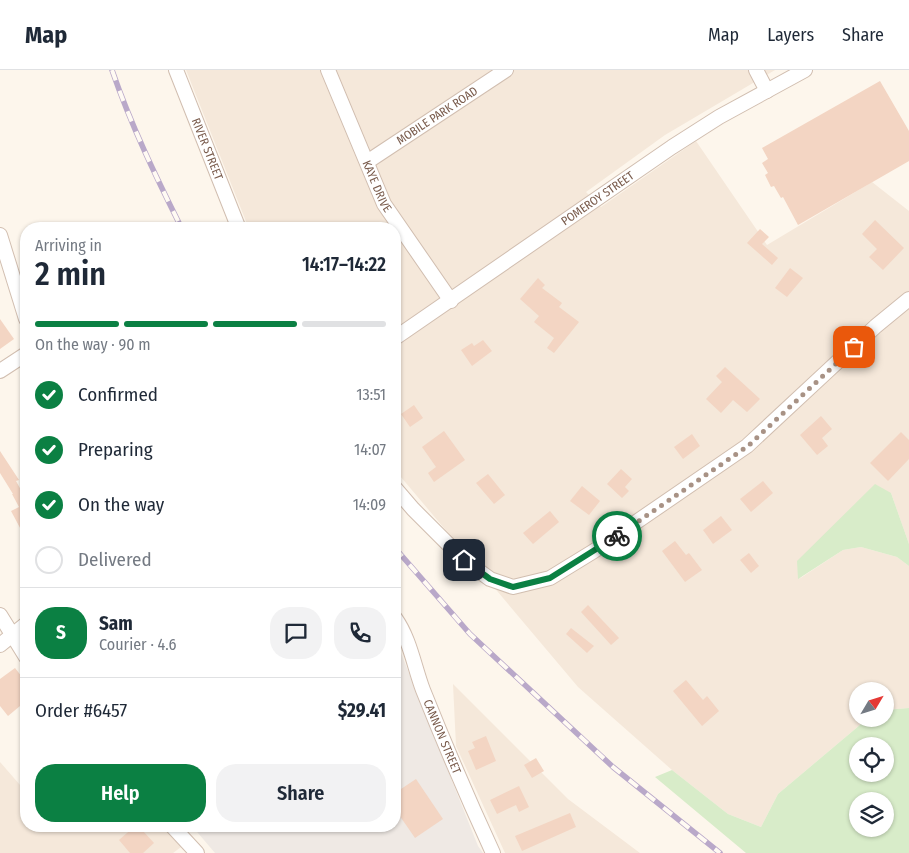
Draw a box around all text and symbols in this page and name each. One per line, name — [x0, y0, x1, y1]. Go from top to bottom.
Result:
text: Map — [25, 21, 67, 49]
text: Map — [708, 24, 739, 46]
text: Layers — [767, 24, 814, 46]
text: Share — [842, 24, 884, 46]
street label: MOBILE PARK ROAD — [394, 84, 480, 147]
street label: RIVER STREET — [189, 116, 226, 182]
street label: KAYE DRIVE — [360, 158, 395, 215]
street label: POMEROY STREET — [559, 168, 637, 228]
text: Arriving in — [35, 236, 102, 255]
text: 14:17–14:22 — [302, 253, 386, 276]
text: 2 min — [35, 255, 106, 293]
pin — [833, 326, 875, 368]
icon: bag — [840, 333, 868, 361]
text: On the way · 90 m — [35, 335, 151, 354]
icon: check — [35, 381, 63, 409]
text: Confirmed — [78, 383, 158, 406]
text: 13:51 — [356, 385, 386, 404]
icon: check — [35, 436, 63, 464]
text: Preparing — [78, 438, 153, 461]
text: 14:07 — [354, 440, 386, 459]
icon: check — [35, 491, 63, 519]
text: On the way — [78, 493, 164, 516]
text: 14:09 — [353, 495, 386, 514]
courier — [592, 511, 642, 561]
icon: bike — [603, 522, 631, 550]
pin — [443, 539, 485, 581]
icon: home — [450, 546, 478, 574]
text: Delivered — [78, 548, 152, 571]
button: chat — [270, 607, 322, 659]
button: phone — [334, 607, 386, 659]
text: Sam — [99, 612, 133, 635]
text: S — [56, 621, 66, 644]
text: Courier · 4.6 — [99, 635, 177, 654]
north arrow — [849, 682, 894, 728]
map controls — [849, 682, 894, 837]
street label: CANNON STREET — [421, 697, 464, 776]
text: Order #6457 — [35, 699, 127, 722]
text: $29.41 — [338, 699, 386, 722]
button: locate — [849, 737, 894, 782]
button: Help — [35, 764, 206, 822]
button: Share — [216, 764, 386, 822]
button: layers — [849, 792, 894, 837]

